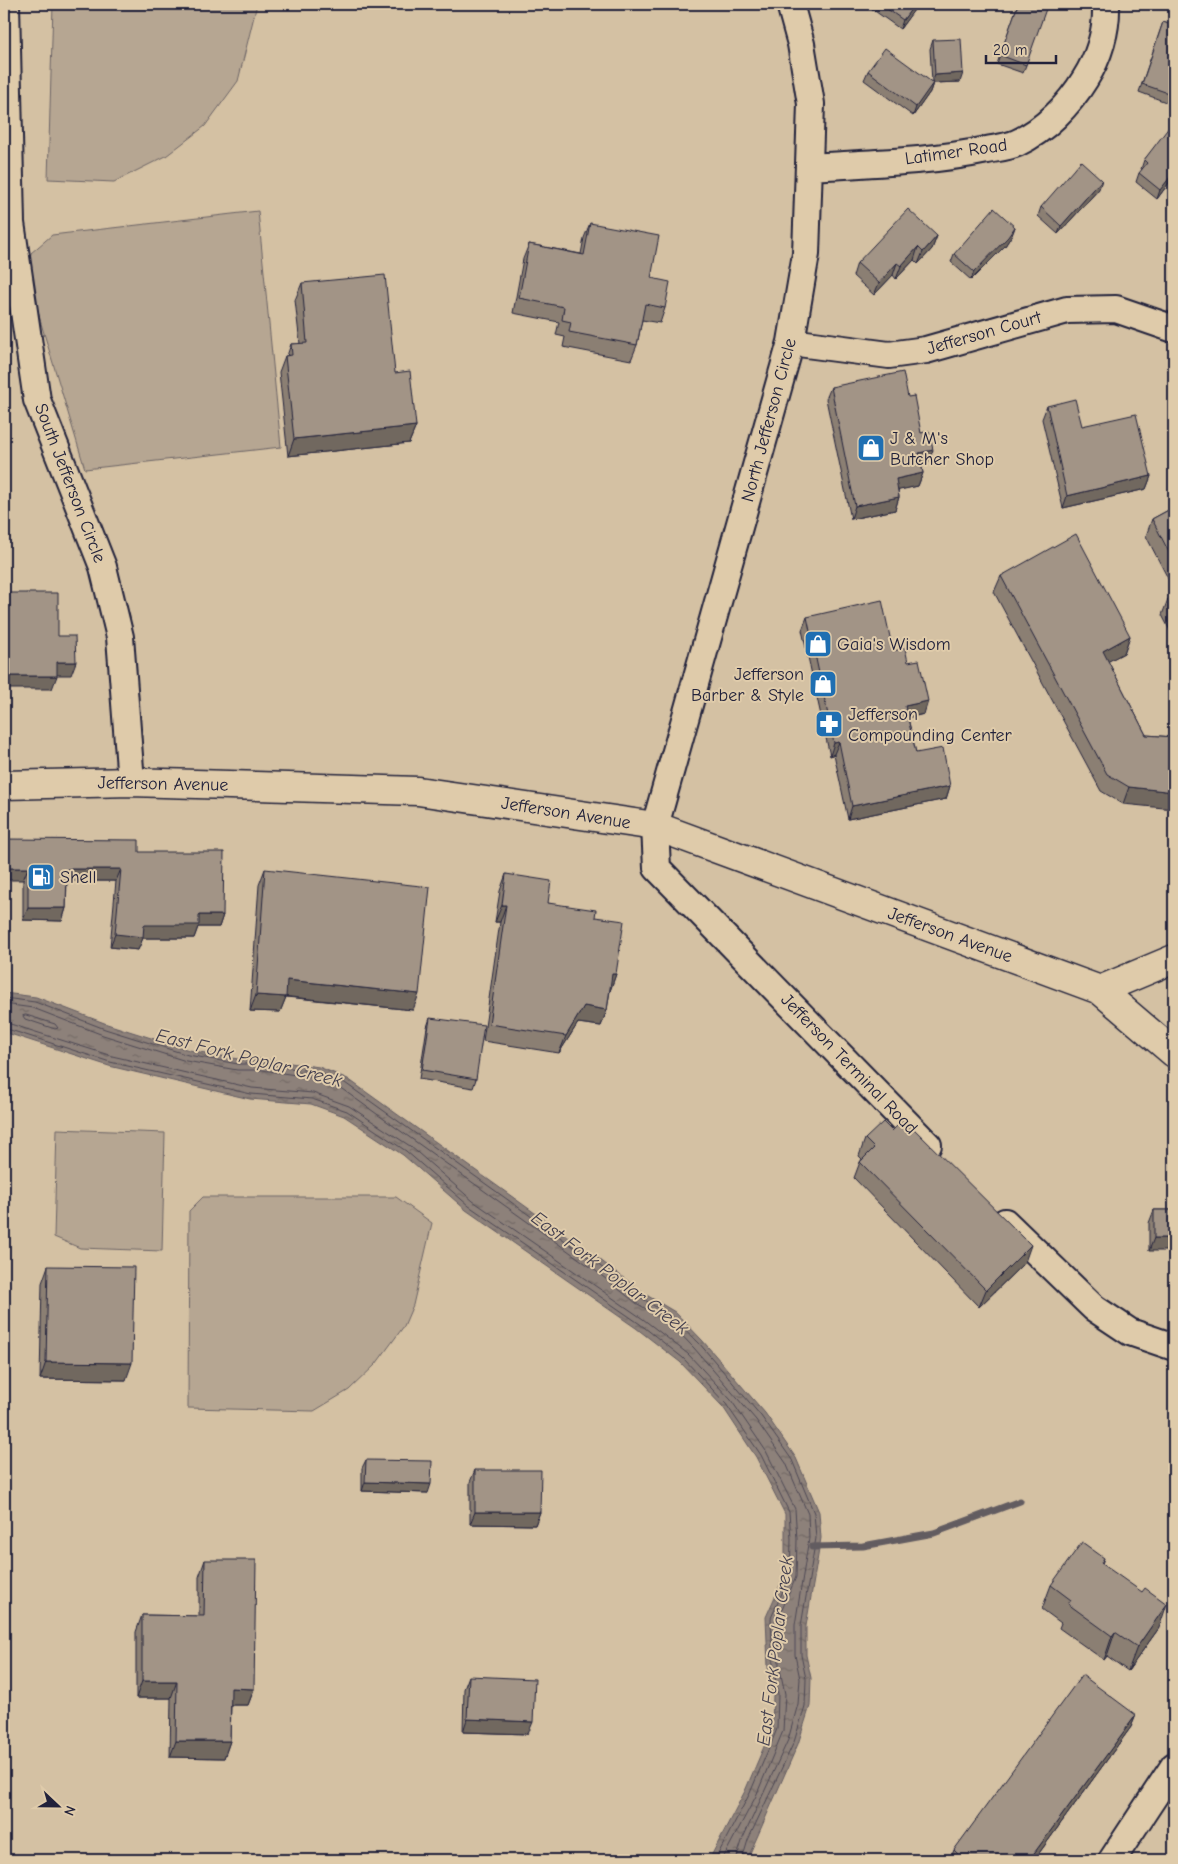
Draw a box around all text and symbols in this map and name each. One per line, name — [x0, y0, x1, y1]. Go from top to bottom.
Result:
scale bar — [986, 32, 1056, 64]
text: 20 m — [993, 41, 1027, 59]
street label: Latimer Road — [903, 134, 1009, 170]
street label: Jefferson Court — [924, 306, 1044, 359]
street label: North Jefferson Circle — [737, 336, 801, 504]
street label: South Jefferson Circle — [30, 400, 110, 566]
place label: J & M's Butcher Shop — [890, 428, 994, 470]
shop icon: J & M's Butcher Shop — [856, 433, 886, 463]
shop icon: Gaia's Wisdom — [803, 629, 833, 659]
place label: Gaia's Wisdom — [837, 634, 951, 655]
place label: Jefferson Barber & Style — [691, 664, 804, 706]
shop icon: Jefferson Barber & Style — [808, 669, 838, 699]
place label: Jefferson Compounding Center — [848, 704, 1012, 746]
pharmacy icon: Jefferson Compounding Center — [814, 709, 844, 739]
street label: Jefferson Avenue — [97, 772, 229, 796]
street label: Jefferson Avenue — [500, 792, 632, 834]
fuel station icon: Shell — [26, 862, 56, 892]
place label: Shell — [60, 867, 97, 888]
street label: Jefferson Avenue — [885, 903, 1015, 967]
street label: Jefferson Terminal Road — [776, 989, 922, 1139]
water label: East Fork Poplar Creek — [154, 1024, 345, 1092]
water label: East Fork Poplar Creek — [527, 1207, 694, 1340]
water label: East Fork Poplar Creek — [752, 1554, 798, 1747]
north arrow — [32, 1782, 82, 1832]
text: N — [60, 1803, 79, 1818]

